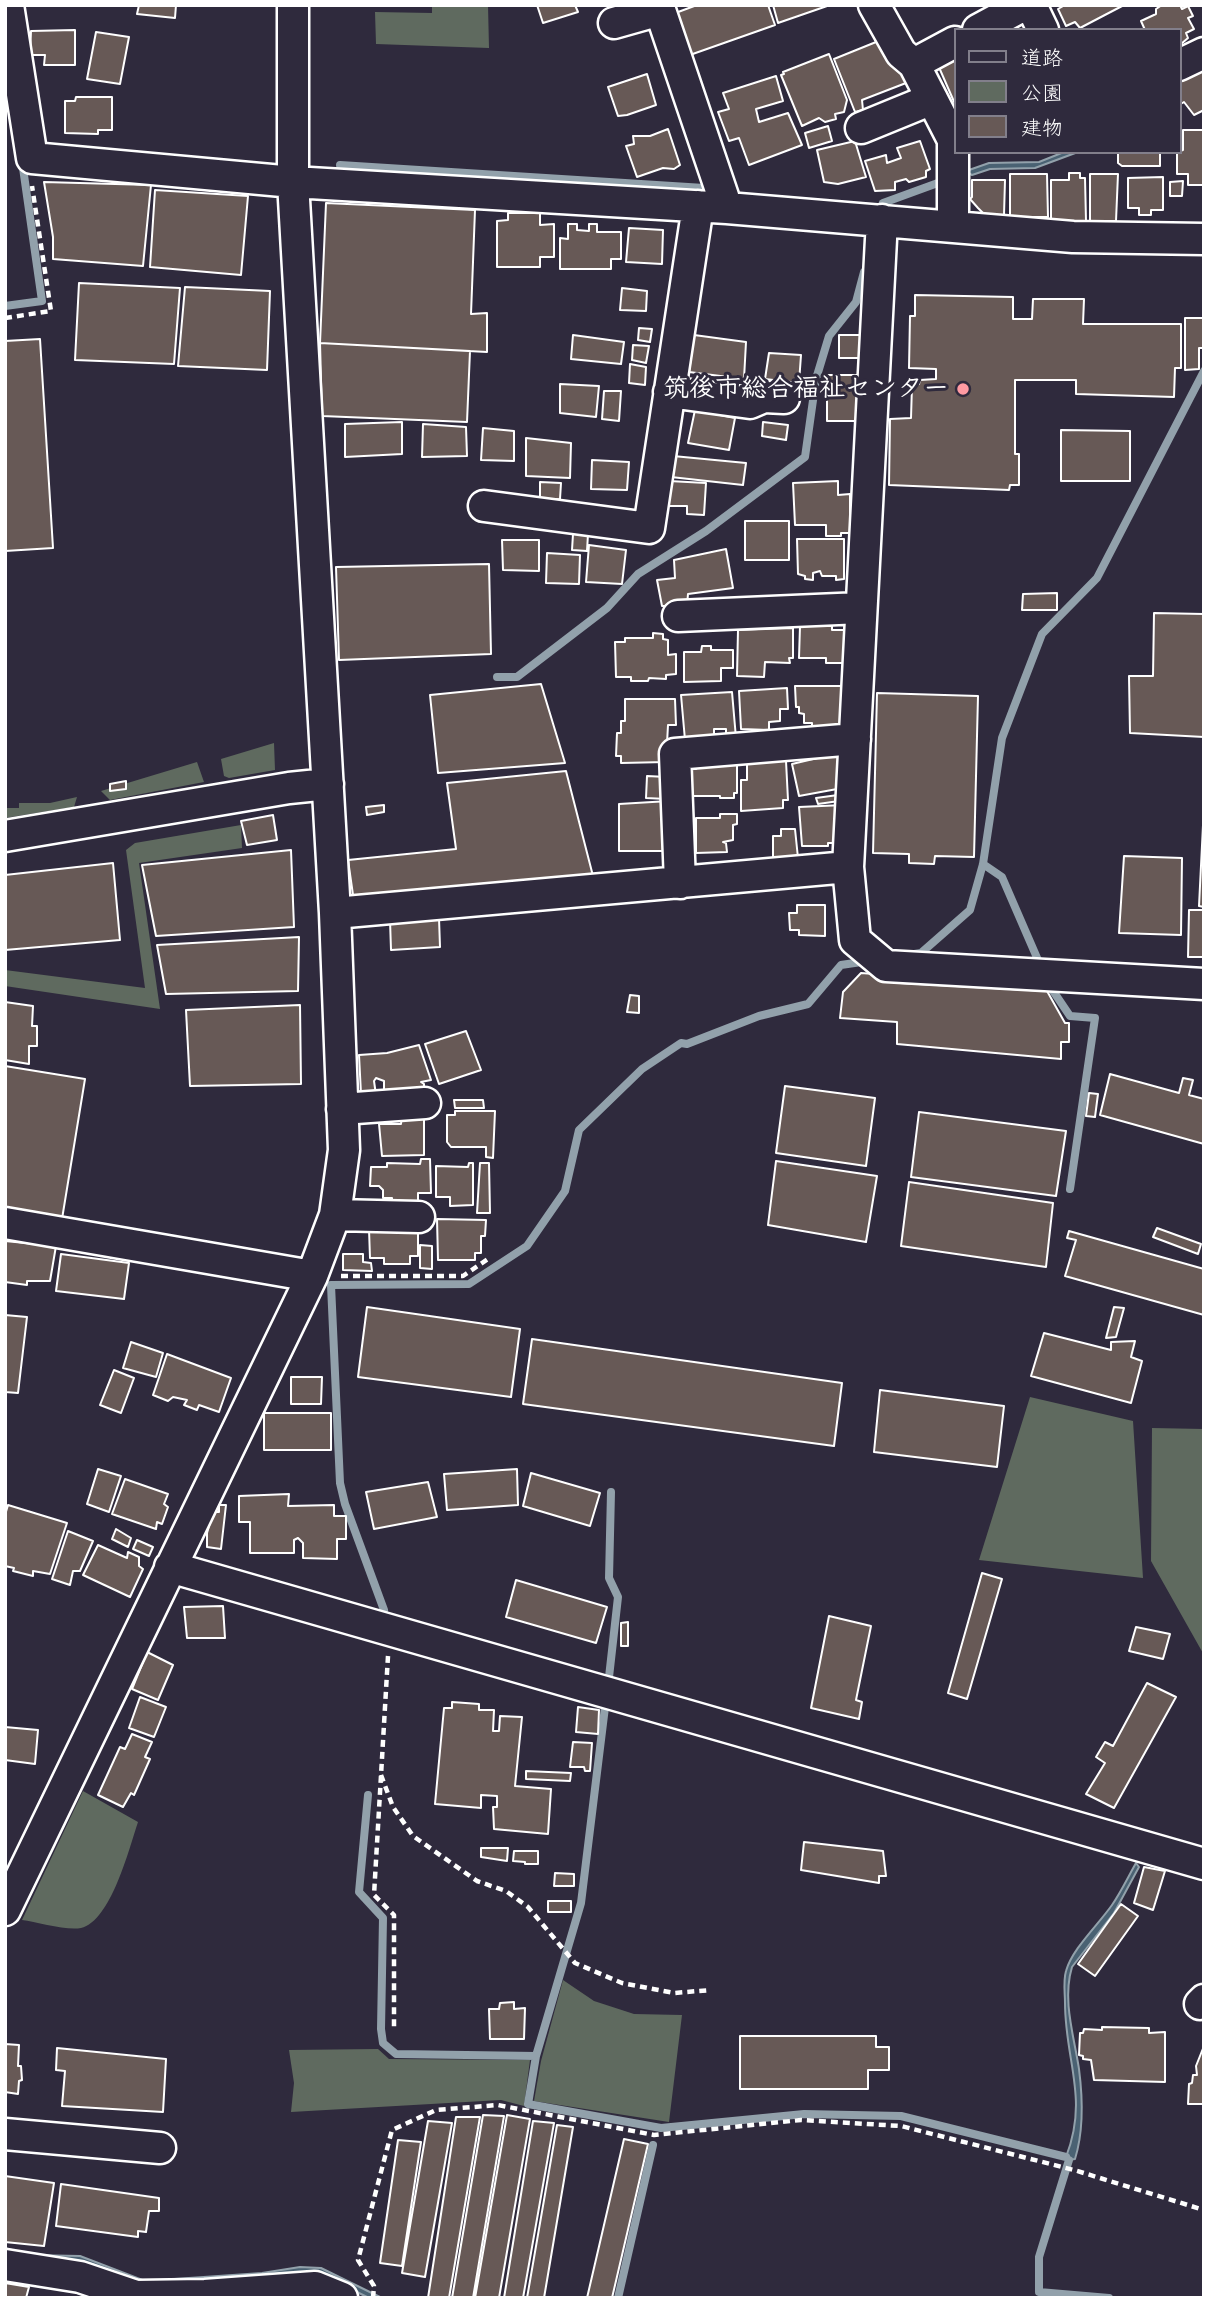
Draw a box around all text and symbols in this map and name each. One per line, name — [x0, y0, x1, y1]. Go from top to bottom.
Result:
legend — [954, 28, 1181, 154]
text: 道路 — [1021, 44, 1063, 72]
text: 公園 — [1021, 79, 1063, 107]
text: 建物 — [1021, 114, 1063, 142]
place label: 筑後市総合福祉センター — [663, 373, 949, 405]
marker: 筑後市総合福祉センター — [955, 381, 971, 397]

